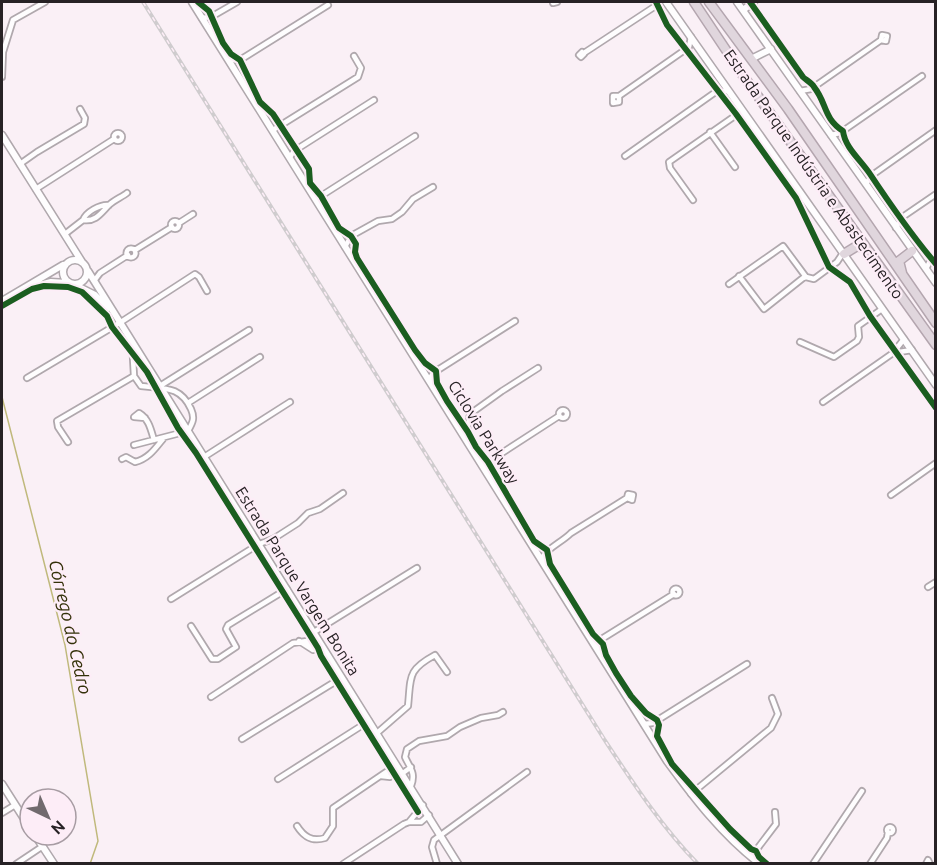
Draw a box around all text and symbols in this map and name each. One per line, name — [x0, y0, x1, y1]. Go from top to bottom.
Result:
street label: Estrada Parque Indústria e Abastecimento — [720, 46, 908, 302]
street label: Ciclovia Parkway — [445, 377, 523, 487]
street label: Estrada Parque Vargem Bonita — [232, 483, 364, 679]
water label: Córrego do Cedro — [46, 558, 96, 696]
north arrow — [18, 787, 78, 847]
text: N — [48, 817, 69, 838]

